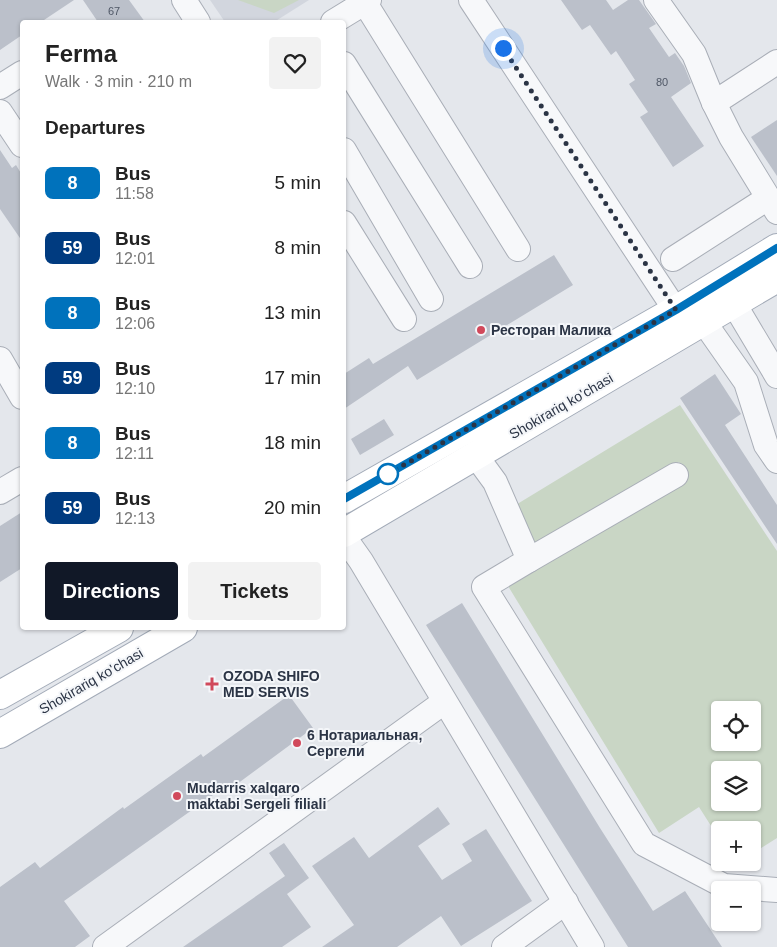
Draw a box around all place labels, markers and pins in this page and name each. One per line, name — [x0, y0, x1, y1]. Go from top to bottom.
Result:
place label: Ресторан Малика — [491, 322, 611, 338]
marker: Ресторан Малика — [475, 324, 487, 336]
unlabelled marker — [377, 463, 399, 485]
place label: OZODA SHIFO MED SERVIS — [223, 668, 320, 700]
marker: OZODA SHIFO MED SERVIS — [205, 677, 219, 691]
place label: 6 Нотариальная, Сергели — [307, 727, 422, 759]
marker: 6 Нотариальная, Сергели — [291, 737, 303, 749]
place label: Mudarris xalqaro maktabi Sergeli filiali — [187, 780, 326, 812]
marker: Mudarris xalqaro maktabi Sergeli filiali — [171, 790, 183, 802]

